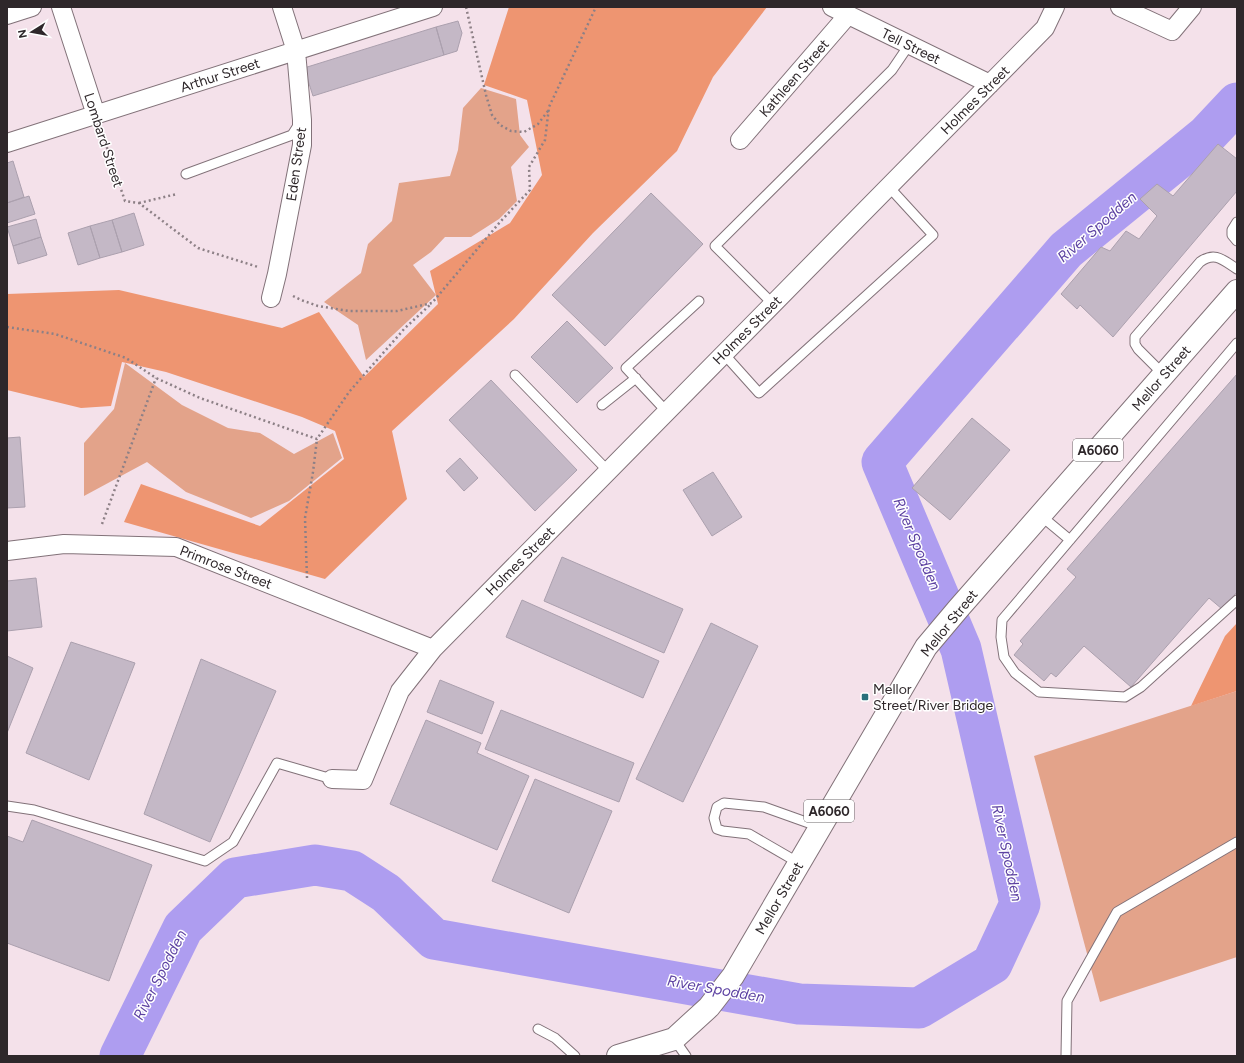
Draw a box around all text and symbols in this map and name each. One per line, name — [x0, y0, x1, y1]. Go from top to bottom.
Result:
north arrow — [12, 12, 52, 52]
street label: Tell Street — [879, 25, 943, 68]
text: N — [15, 28, 30, 39]
street label: Kathleen Street — [756, 36, 833, 121]
street label: Arthur Street — [178, 55, 262, 96]
street label: Holmes Street — [937, 62, 1013, 138]
street label: Lombard Street — [80, 91, 127, 190]
street label: Eden Street — [283, 126, 310, 202]
water label: River Spodden — [1054, 188, 1140, 266]
street label: Holmes Street — [709, 292, 785, 368]
street label: Mellor Street — [1128, 342, 1194, 415]
road number: A6060 — [1073, 439, 1123, 461]
water label: River Spodden — [889, 495, 945, 593]
street label: Holmes Street — [482, 523, 558, 599]
street label: Primrose Street — [177, 542, 274, 593]
street label: Mellor Street — [917, 586, 982, 660]
place label: Mellor Street/River Bridge — [873, 681, 994, 714]
marker: Mellor Street/River Bridge — [860, 692, 870, 702]
road number: A6060 — [804, 800, 854, 822]
water label: River Spodden — [988, 803, 1026, 903]
street label: Mellor Street — [752, 859, 807, 938]
water label: River Spodden — [130, 927, 190, 1023]
water label: River Spodden — [666, 972, 766, 1006]

